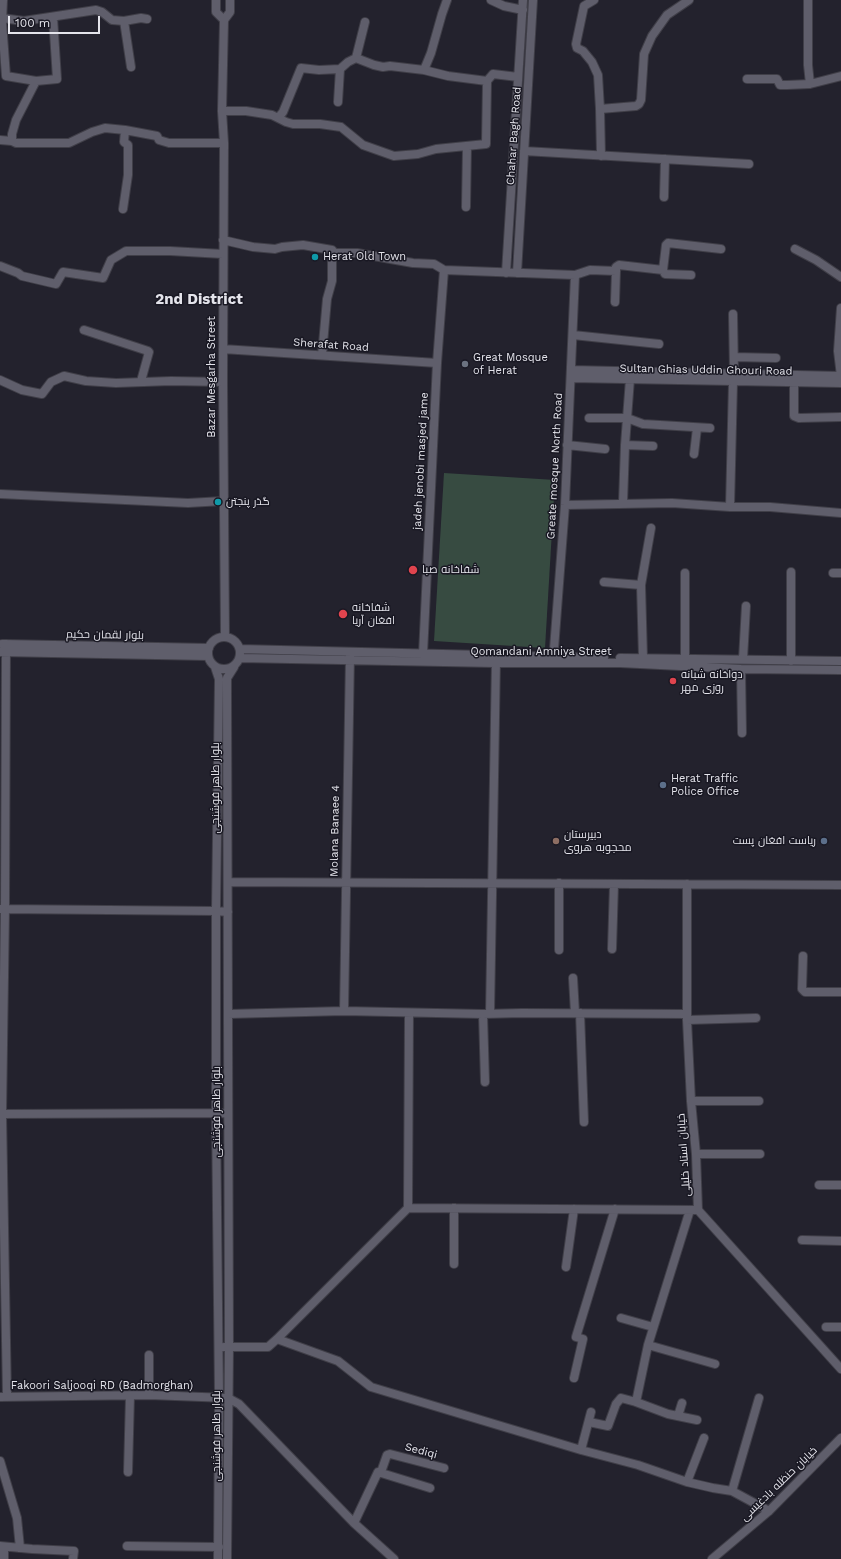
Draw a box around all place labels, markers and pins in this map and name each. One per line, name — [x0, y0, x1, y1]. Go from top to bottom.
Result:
place label: Herat Old Town — [323, 250, 406, 264]
marker: Herat Old Town — [310, 252, 320, 262]
place label: Great Mosque of Herat — [473, 351, 548, 377]
marker: Great Mosque of Herat — [460, 359, 470, 369]
place label: گذر پنجتن — [226, 495, 270, 509]
marker: گذر پنجتن — [213, 497, 223, 507]
place label: شفاخانه صبا — [422, 563, 479, 577]
marker: شفاخانه صبا — [407, 564, 419, 576]
place label: شفاخانه افغان آریا — [352, 601, 395, 627]
marker: شفاخانه افغان آریا — [337, 608, 349, 620]
place label: دواخانه شبانه روزی مهر — [681, 668, 743, 694]
marker: دواخانه شبانه روزی مهر — [668, 676, 678, 686]
place label: Herat Traffic Police Office — [671, 772, 739, 798]
marker: Herat Traffic Police Office — [658, 780, 668, 790]
place label: دبیرستان محجوبه هروی — [564, 828, 632, 854]
place label: ریاست افغان پست — [733, 834, 816, 848]
marker: دبیرستان محجوبه هروی — [551, 836, 561, 846]
marker: ریاست افغان پست — [819, 836, 829, 846]

